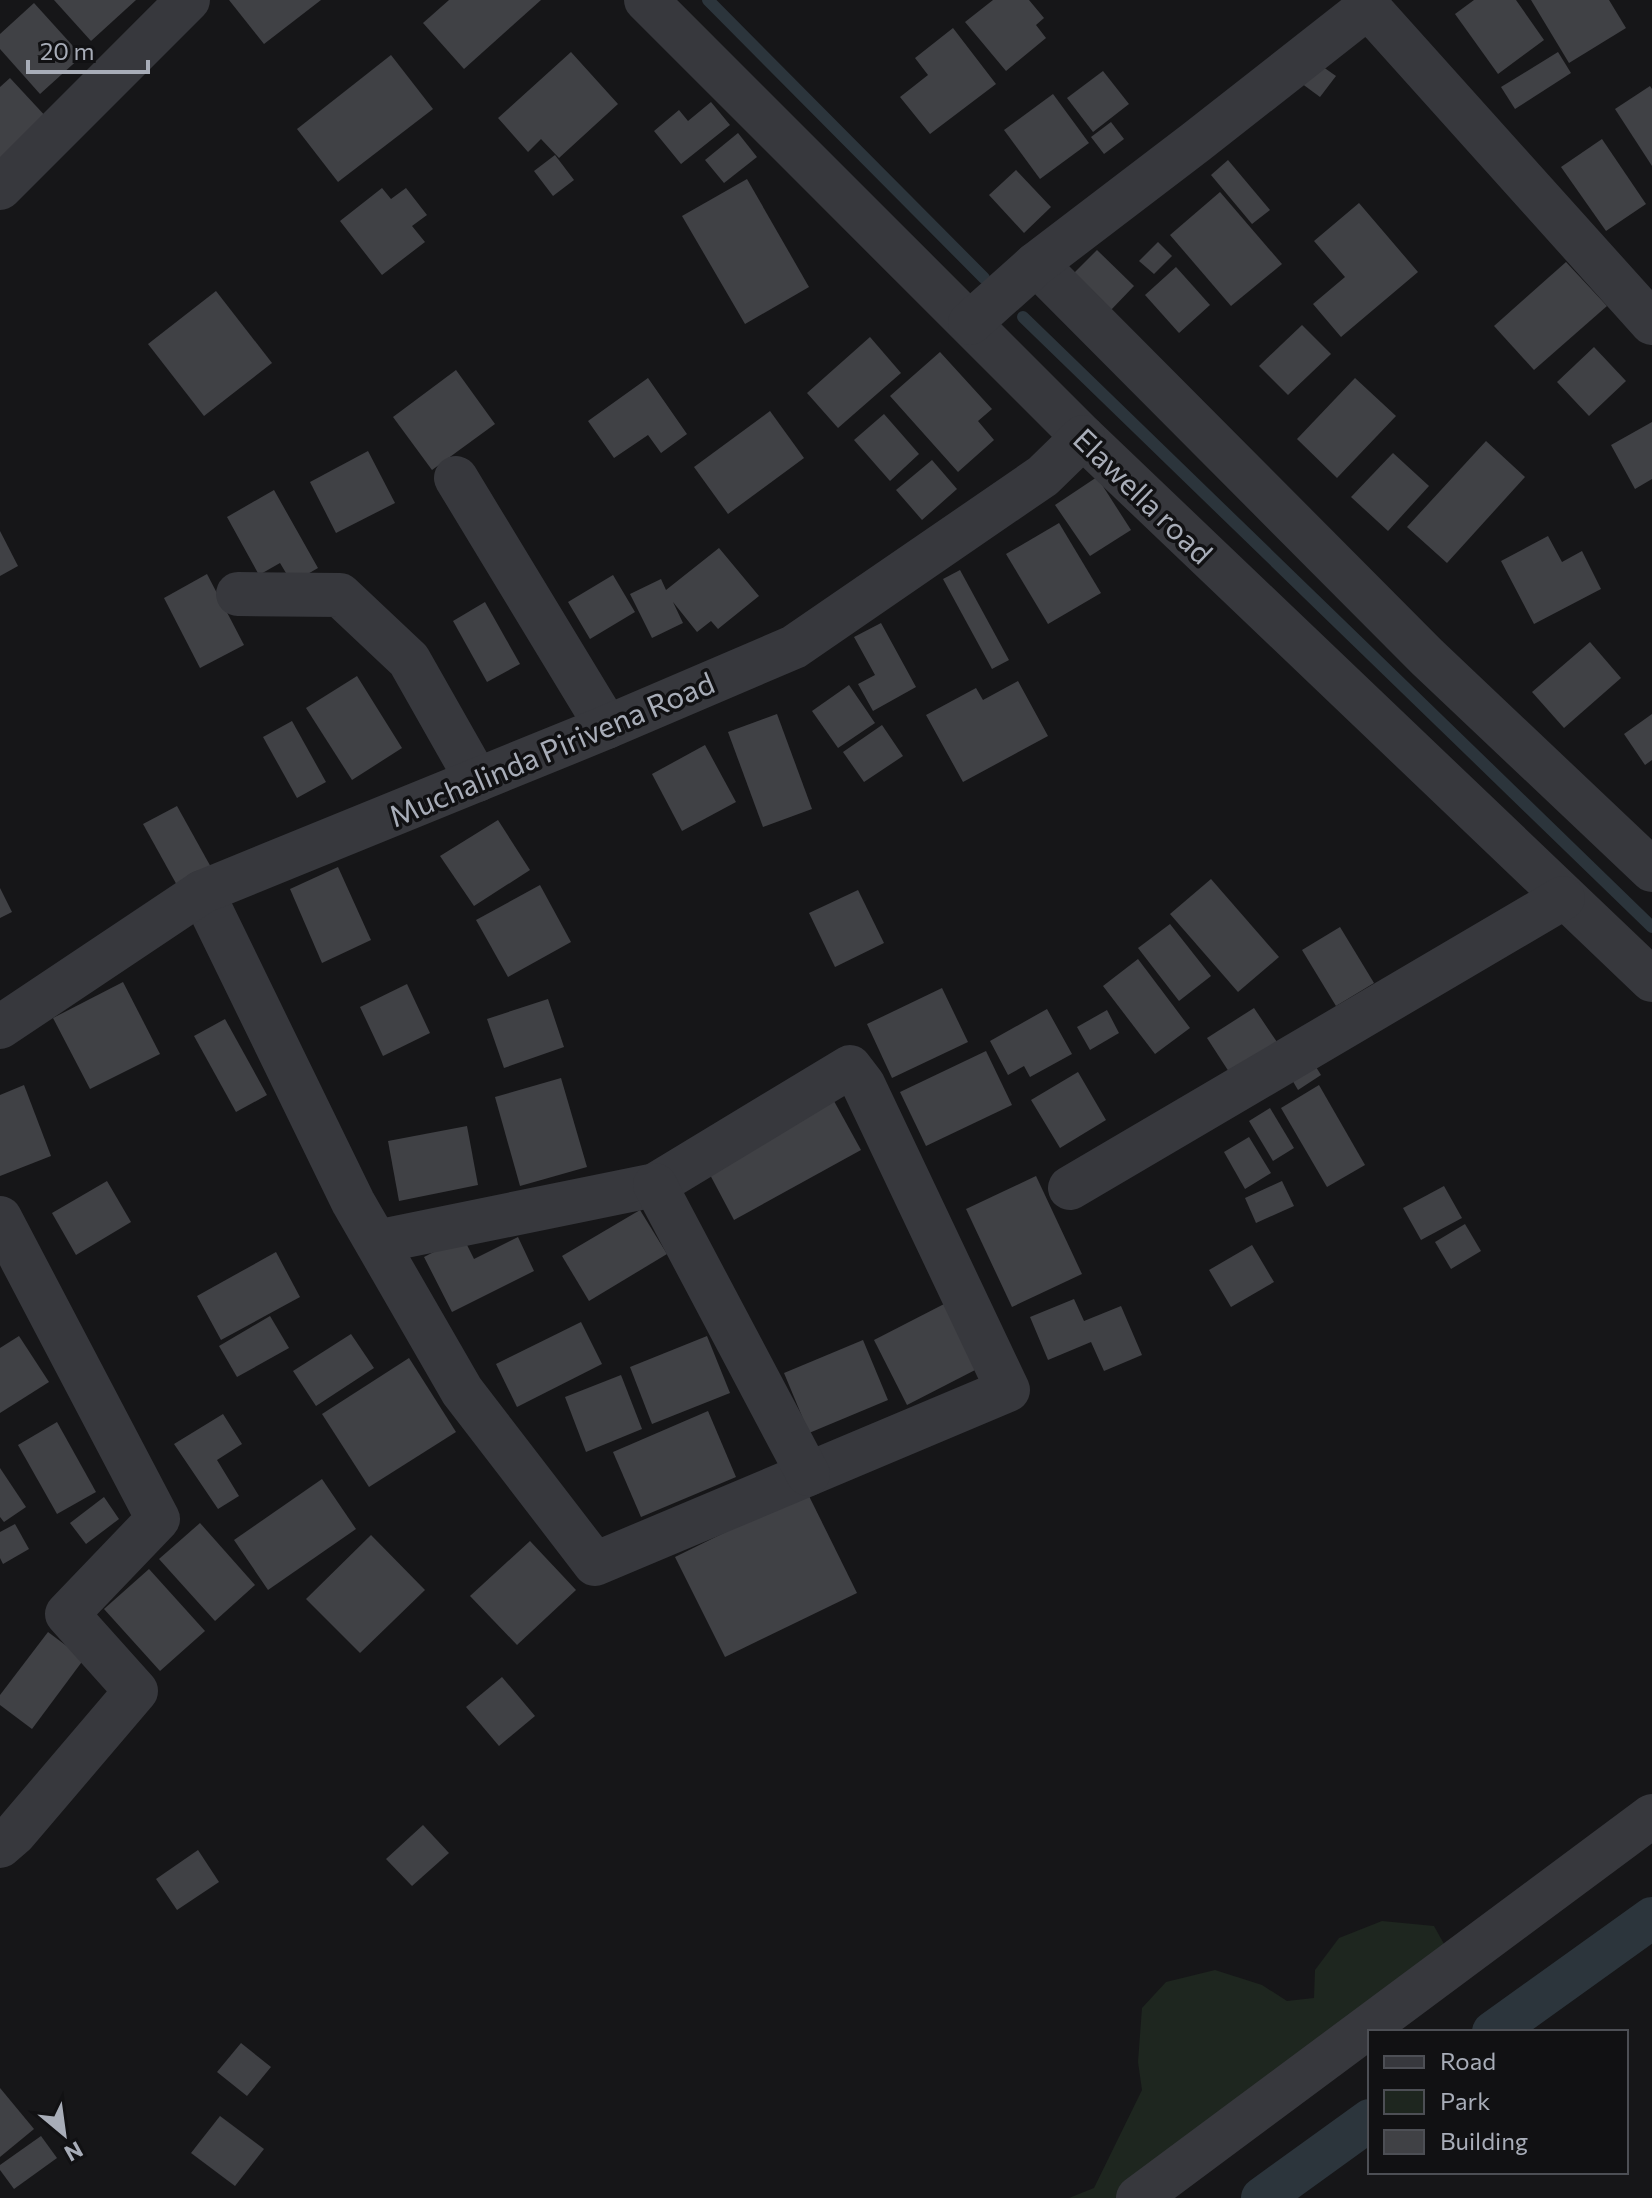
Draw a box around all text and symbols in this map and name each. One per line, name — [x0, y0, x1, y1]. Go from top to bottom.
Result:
scale bar — [28, 24, 148, 74]
text: 20 m — [40, 36, 94, 65]
street label: Elawella road — [1067, 419, 1221, 571]
street label: Muchalinda Pirivena Road — [383, 663, 719, 833]
legend — [1368, 2030, 1628, 2174]
text: Road — [1440, 2046, 1496, 2075]
text: Park — [1440, 2086, 1490, 2115]
north arrow — [24, 2094, 104, 2174]
text: Building — [1440, 2126, 1528, 2155]
text: N — [60, 2136, 88, 2168]

